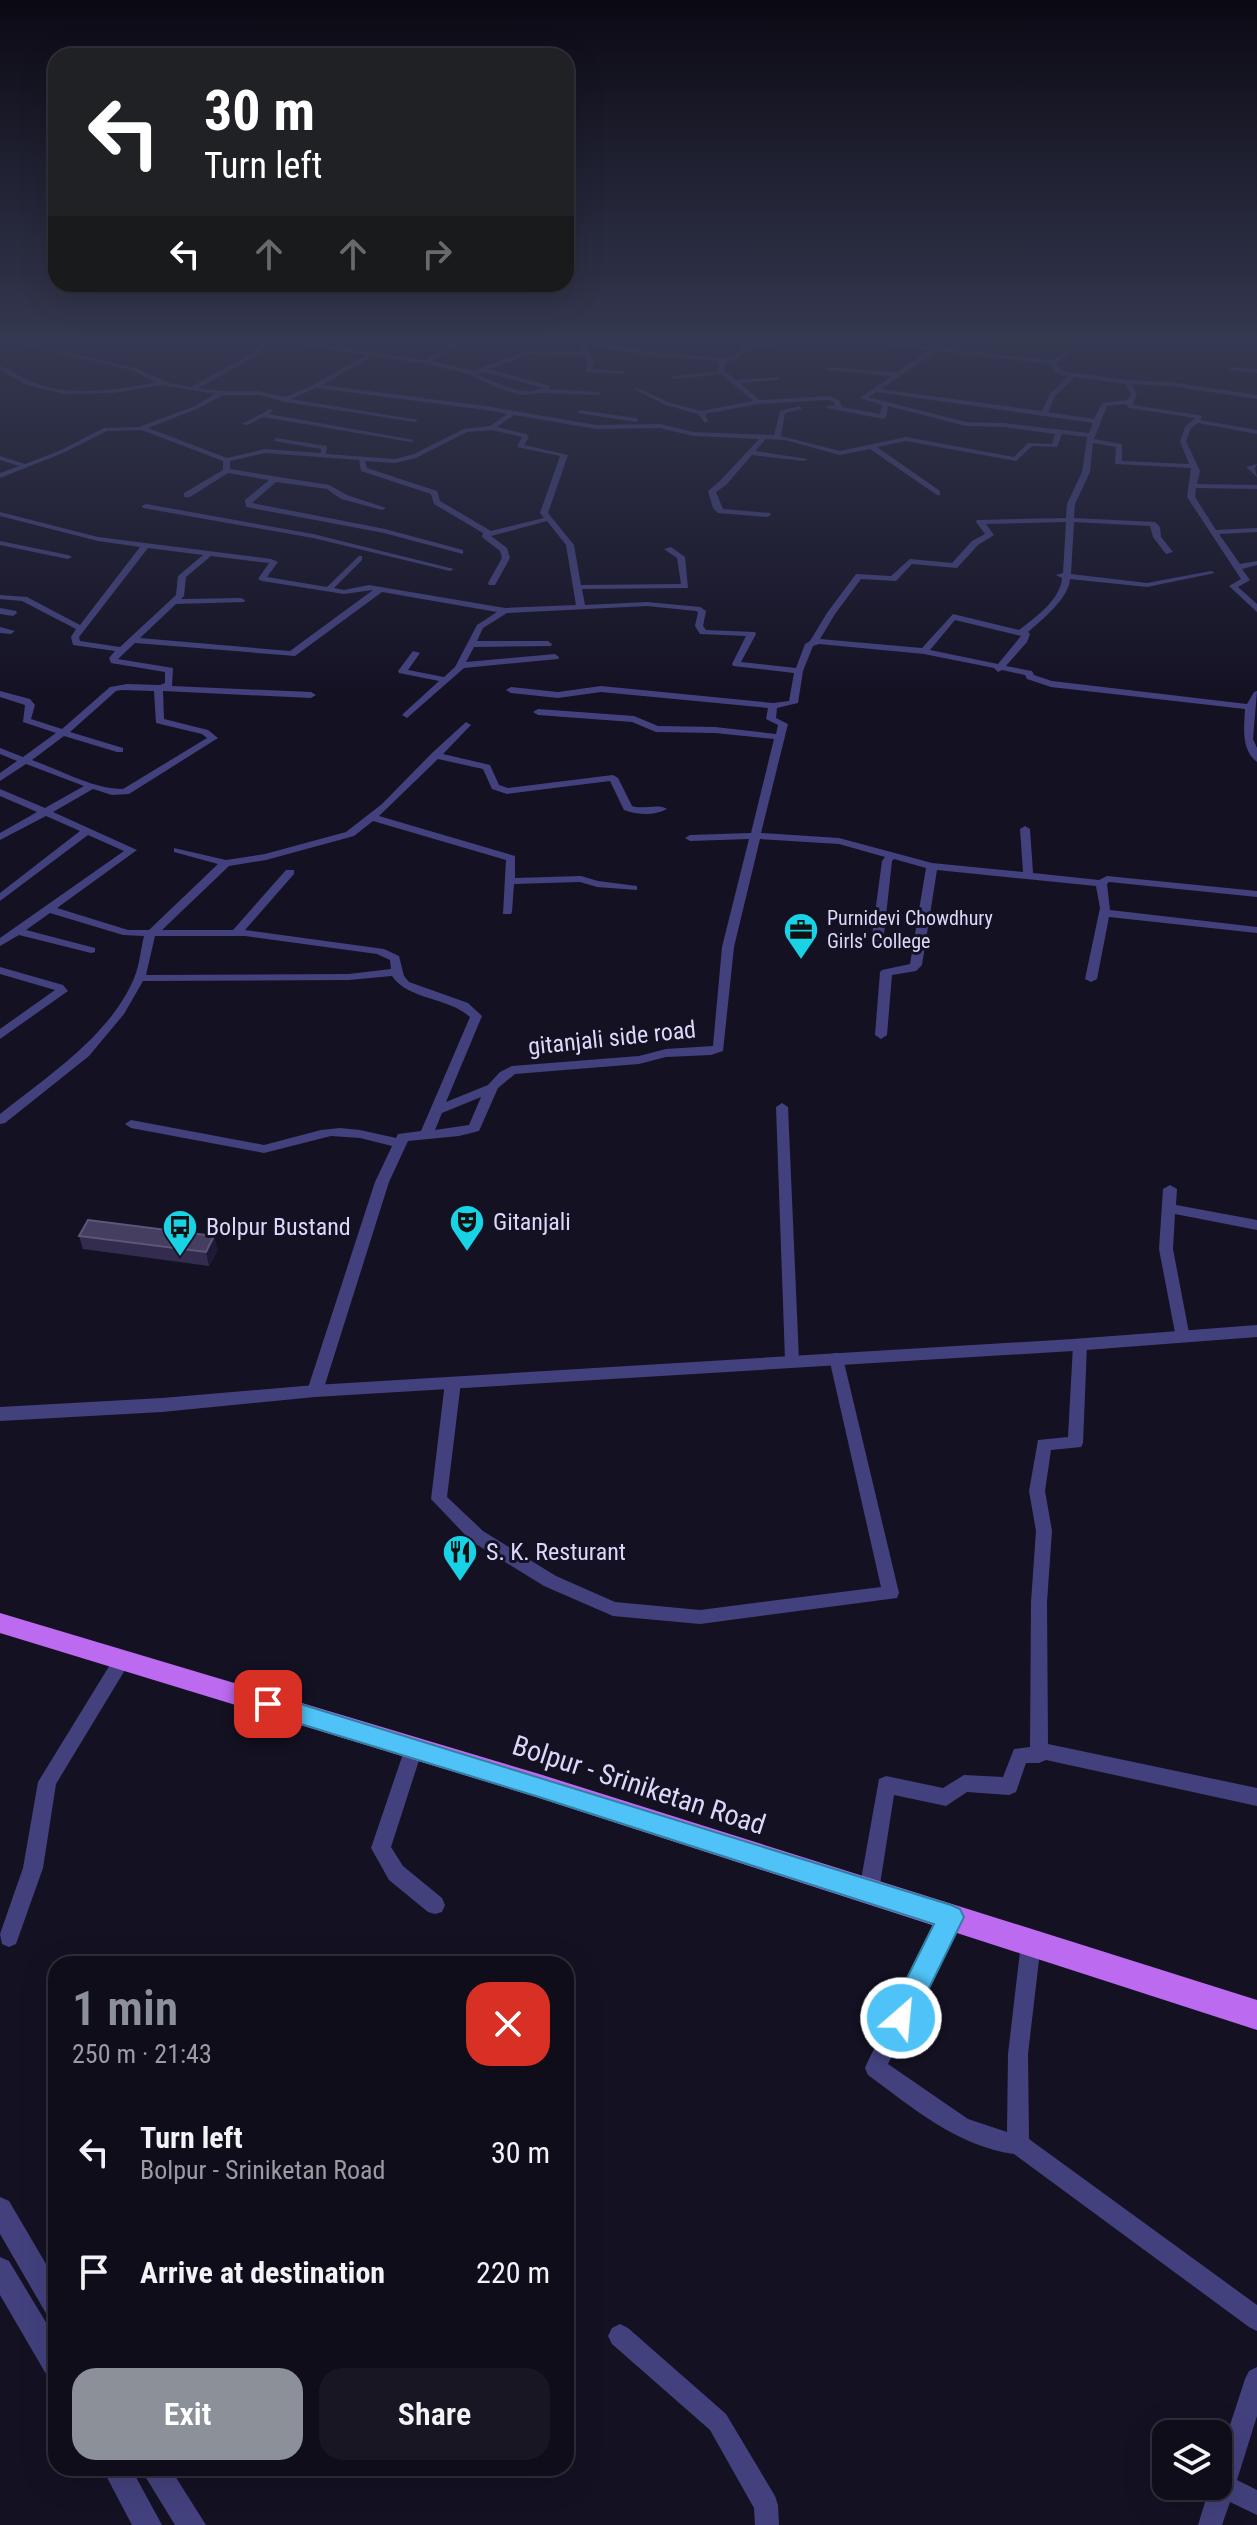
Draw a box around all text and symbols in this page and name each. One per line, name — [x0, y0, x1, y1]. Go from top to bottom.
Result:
text: 30 m — [204, 78, 315, 144]
icon: left — [72, 80, 176, 184]
text: Turn left — [204, 145, 322, 187]
icon: left — [163, 232, 207, 276]
icon: ahead — [247, 232, 291, 276]
icon: ahead — [331, 232, 375, 276]
icon: right — [415, 232, 459, 276]
place label: Purnidevi Chowdhury Girls' College — [827, 906, 993, 953]
office icon: Purnidevi Chowdhury Girls' College — [782, 911, 820, 961]
street label: gitanjali side road — [527, 1015, 697, 1061]
theatre icon: Gitanjali — [448, 1203, 486, 1253]
bus stop icon: Bolpur Bustand — [161, 1208, 199, 1258]
place label: Gitanjali — [493, 1208, 571, 1236]
place label: Bolpur Bustand — [206, 1213, 351, 1241]
restaurant icon: S. K. Resturant — [441, 1533, 479, 1583]
place label: S. K. Resturant — [486, 1538, 626, 1566]
pin — [234, 1670, 302, 1738]
icon: arrive — [246, 1682, 290, 1726]
street label: Bolpur - Sriniketan Road — [508, 1728, 770, 1842]
position arrow — [859, 1976, 943, 2060]
text: 1 min — [72, 1980, 178, 2037]
button: close — [466, 1982, 550, 2066]
text: 250 m · 21:43 — [72, 2039, 212, 2069]
text: Turn left — [140, 2120, 243, 2155]
icon: left — [72, 2130, 116, 2174]
text: 30 m — [491, 2135, 550, 2170]
text: Bolpur - Sriniketan Road — [140, 2155, 385, 2185]
icon: arrive — [72, 2250, 116, 2294]
text: Arrive at destination — [140, 2255, 385, 2290]
text: 220 m — [476, 2255, 550, 2290]
button: Exit — [72, 2368, 303, 2460]
button: Share — [319, 2368, 550, 2460]
map controls — [1152, 2420, 1232, 2500]
button: layers — [1152, 2420, 1232, 2500]

